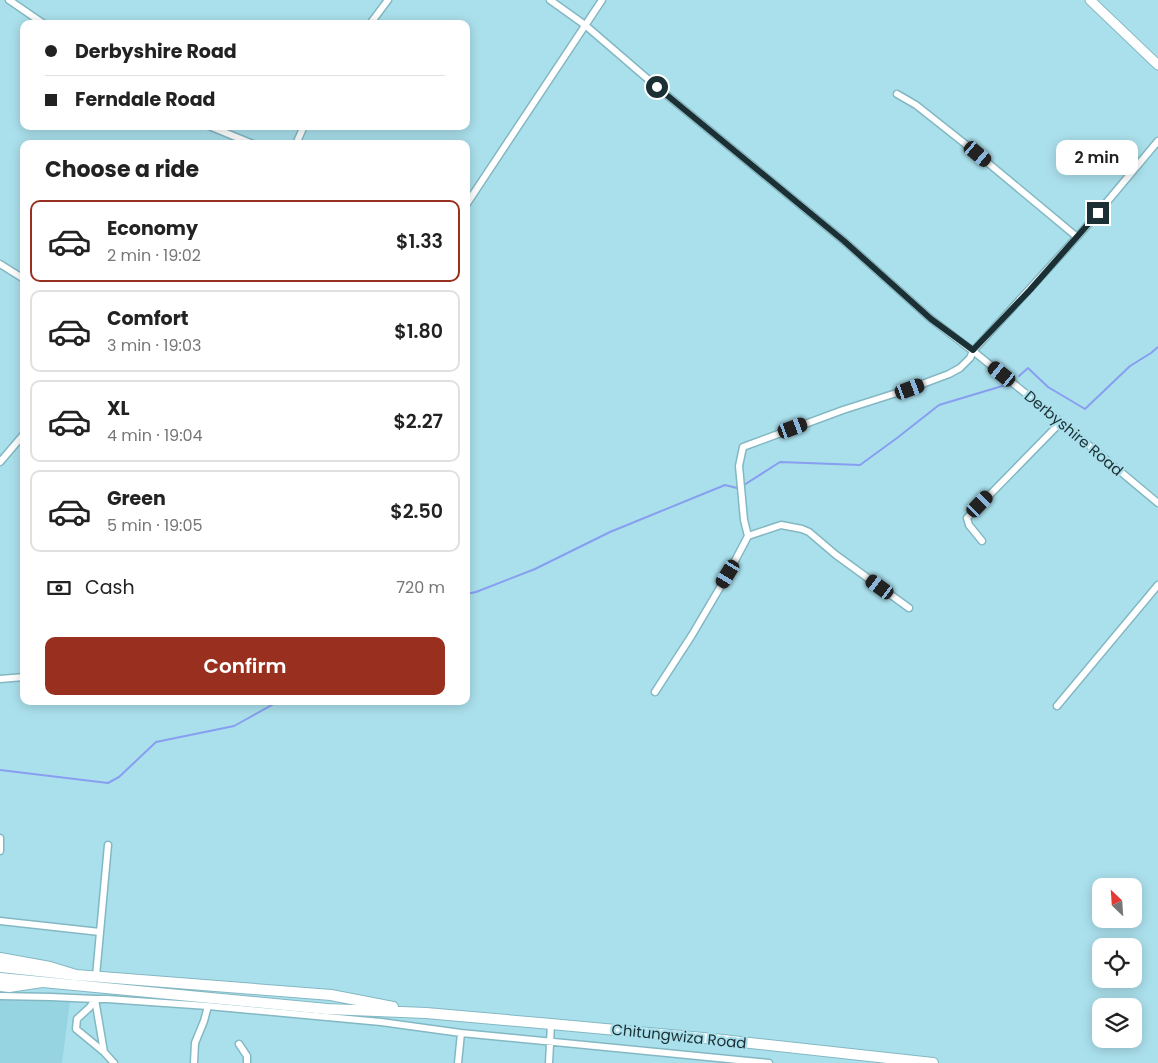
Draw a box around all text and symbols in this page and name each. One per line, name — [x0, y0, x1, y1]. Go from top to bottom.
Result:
text: Derbyshire Road — [75, 38, 237, 65]
route start — [646, 76, 668, 98]
text: Ferndale Road — [75, 86, 215, 113]
car — [961, 139, 994, 169]
callout: 2 min — [1057, 140, 1139, 176]
text: 2 min — [1075, 146, 1119, 169]
text: Choose a ride — [45, 154, 199, 185]
route end — [1087, 202, 1109, 224]
text: Economy — [107, 215, 198, 242]
icon: car — [47, 219, 92, 264]
text: $1.33 — [396, 228, 443, 255]
text: 2 min · 19:02 — [107, 244, 201, 267]
text: Comfort — [107, 305, 189, 332]
icon: car — [47, 309, 92, 354]
text: $1.80 — [394, 318, 443, 345]
text: 3 min · 19:03 — [107, 334, 201, 357]
car — [985, 359, 1018, 389]
car — [893, 377, 926, 401]
street label: Derbyshire Road — [1020, 385, 1128, 481]
text: XL — [107, 395, 130, 422]
icon: car — [47, 399, 92, 444]
text: $2.27 — [393, 408, 443, 435]
car — [776, 416, 809, 440]
text: 4 min · 19:04 — [107, 424, 203, 447]
text: Green — [107, 485, 166, 512]
car — [964, 488, 995, 520]
icon: car — [47, 489, 92, 534]
text: $2.50 — [390, 498, 443, 525]
text: 5 min · 19:05 — [107, 514, 203, 537]
car — [713, 557, 742, 591]
car — [863, 572, 896, 602]
icon: cash — [45, 574, 73, 602]
text: Cash — [85, 574, 135, 601]
text: 720 m — [396, 576, 445, 599]
button: Confirm — [45, 637, 445, 695]
north arrow — [1092, 878, 1142, 928]
map controls — [1092, 878, 1142, 1048]
button: locate — [1092, 938, 1142, 988]
button: layers — [1092, 998, 1142, 1048]
street label: Chitungwiza Road — [610, 1018, 748, 1054]

